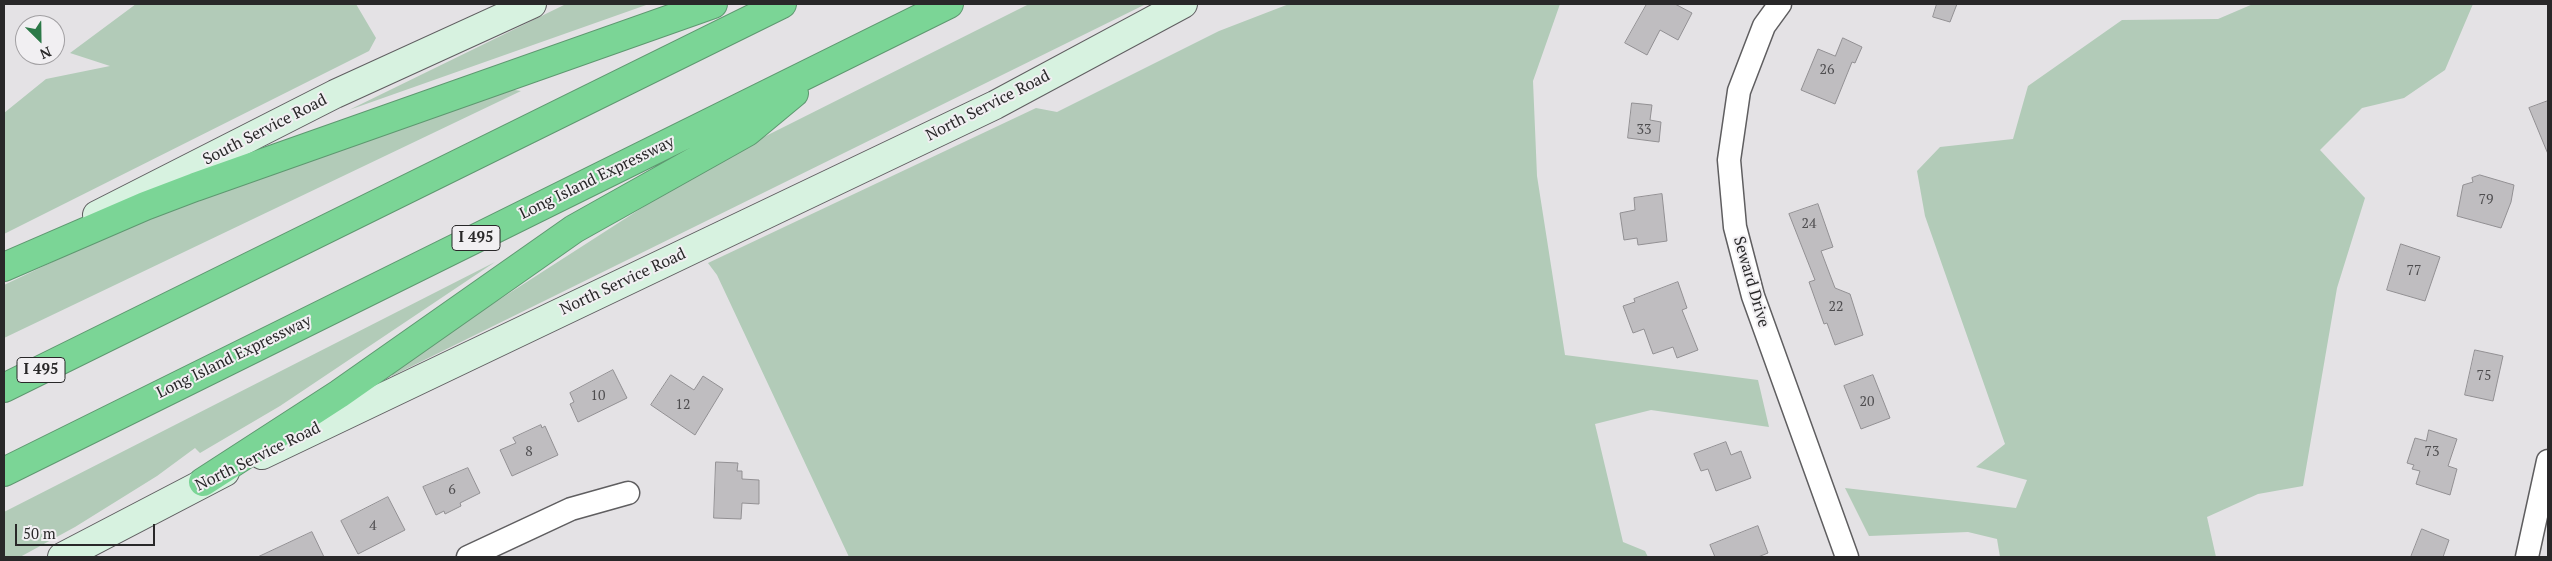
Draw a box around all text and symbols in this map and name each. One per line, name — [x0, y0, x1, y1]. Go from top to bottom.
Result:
north arrow — [15, 15, 65, 65]
text: N — [37, 43, 54, 64]
house number: 26 — [1820, 62, 1834, 78]
street label: North Service Road — [923, 66, 1053, 146]
street label: South Service Road — [200, 90, 330, 170]
house number: 33 — [1637, 122, 1651, 138]
street label: Long Island Expressway — [517, 132, 677, 224]
house number: 79 — [2479, 192, 2493, 208]
house number: 24 — [1802, 216, 1816, 232]
road number: I 495 — [452, 226, 500, 250]
street label: Seward Drive — [1729, 234, 1773, 330]
street label: North Service Road — [557, 244, 689, 320]
house number: 77 — [2407, 263, 2421, 279]
house number: 22 — [1829, 299, 1843, 315]
street label: Long Island Expressway — [154, 311, 314, 403]
road number: I 495 — [17, 358, 65, 382]
house number: 75 — [2477, 368, 2491, 384]
house number: 10 — [591, 388, 605, 404]
house number: 20 — [1860, 394, 1874, 410]
house number: 12 — [676, 397, 690, 413]
street label: North Service Road — [192, 418, 324, 496]
house number: 8 — [525, 444, 533, 460]
house number: 73 — [2425, 444, 2439, 460]
house number: 6 — [448, 482, 456, 498]
scale bar — [18, 514, 158, 546]
house number: 4 — [369, 518, 377, 534]
text: 50 m — [23, 523, 56, 543]

